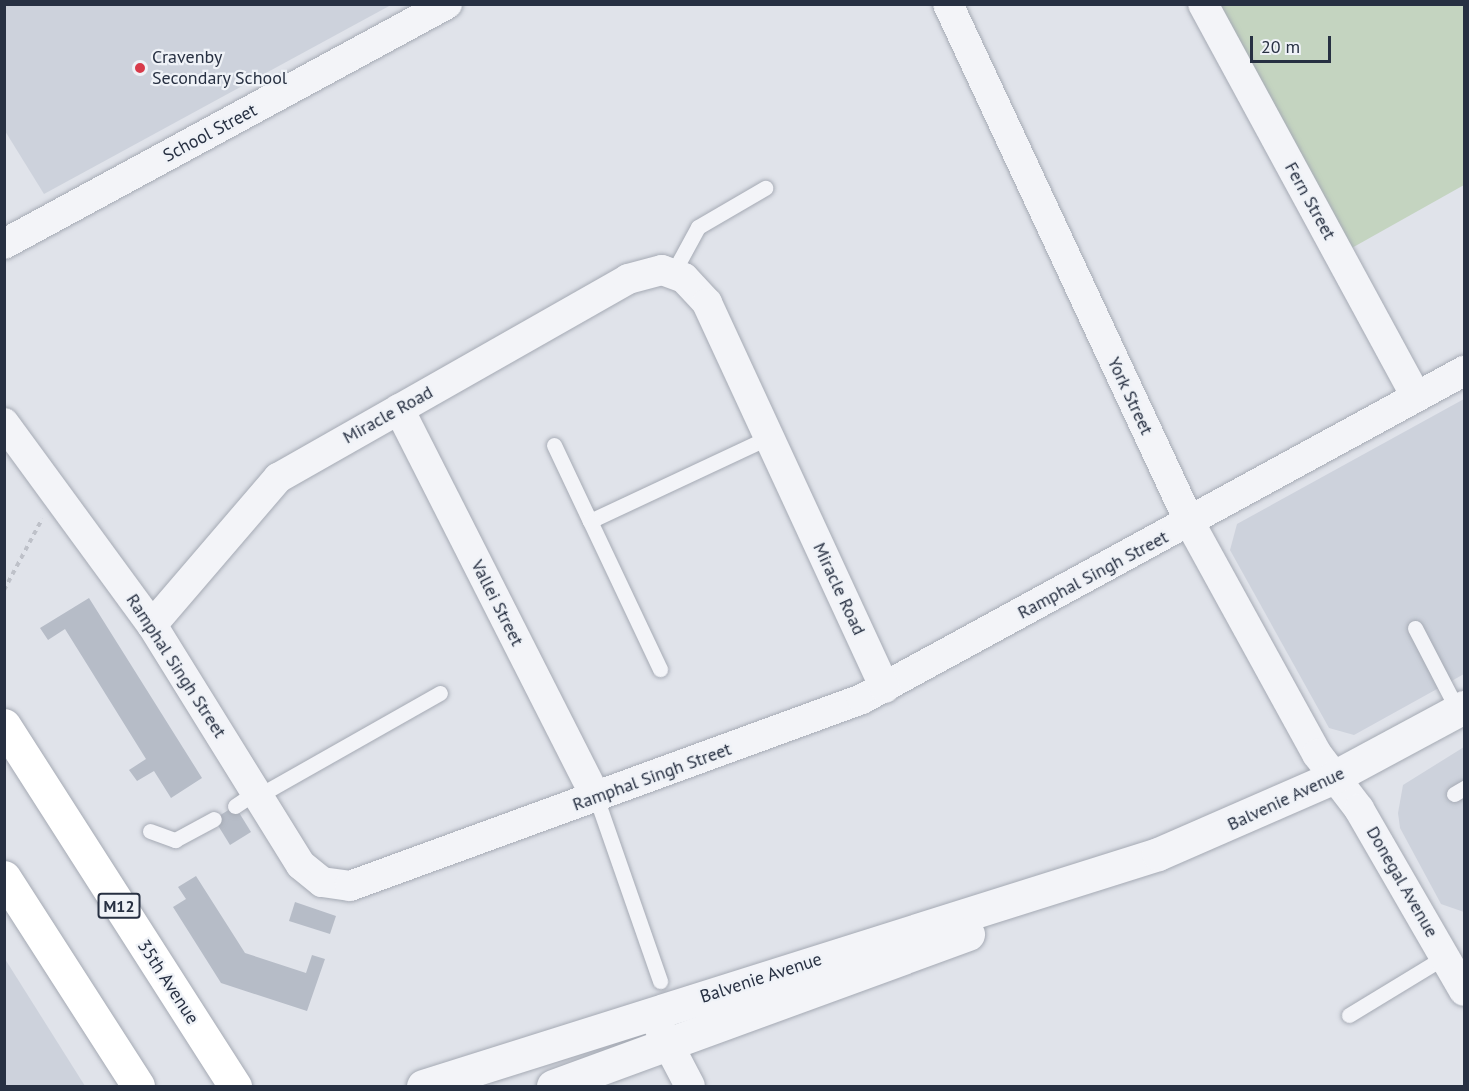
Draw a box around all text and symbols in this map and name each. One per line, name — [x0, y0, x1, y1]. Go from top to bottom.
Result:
scale bar — [1253, 24, 1334, 62]
text: 20 m — [1261, 35, 1300, 58]
place label: Cravenby Secondary School — [152, 47, 288, 90]
marker: Cravenby Secondary School — [133, 61, 147, 75]
street label: School Street — [160, 99, 260, 167]
street label: Fern Street — [1280, 159, 1340, 243]
street label: York Street — [1103, 354, 1157, 438]
street label: Miracle Road — [339, 381, 437, 449]
street label: Ramphal Singh Street — [1014, 526, 1172, 624]
street label: Miracle Road — [808, 539, 870, 639]
street label: Vallei Street — [466, 556, 528, 650]
street label: Ramphal Singh Street — [121, 590, 231, 742]
street label: Ramphal Singh Street — [570, 738, 734, 816]
street label: Balvenie Avenue — [1224, 762, 1348, 836]
street label: Donegal Avenue — [1361, 822, 1443, 942]
road number: M12 — [96, 893, 142, 919]
street label: 35th Avenue — [133, 936, 203, 1028]
street label: Balvenie Avenue — [697, 948, 825, 1008]

